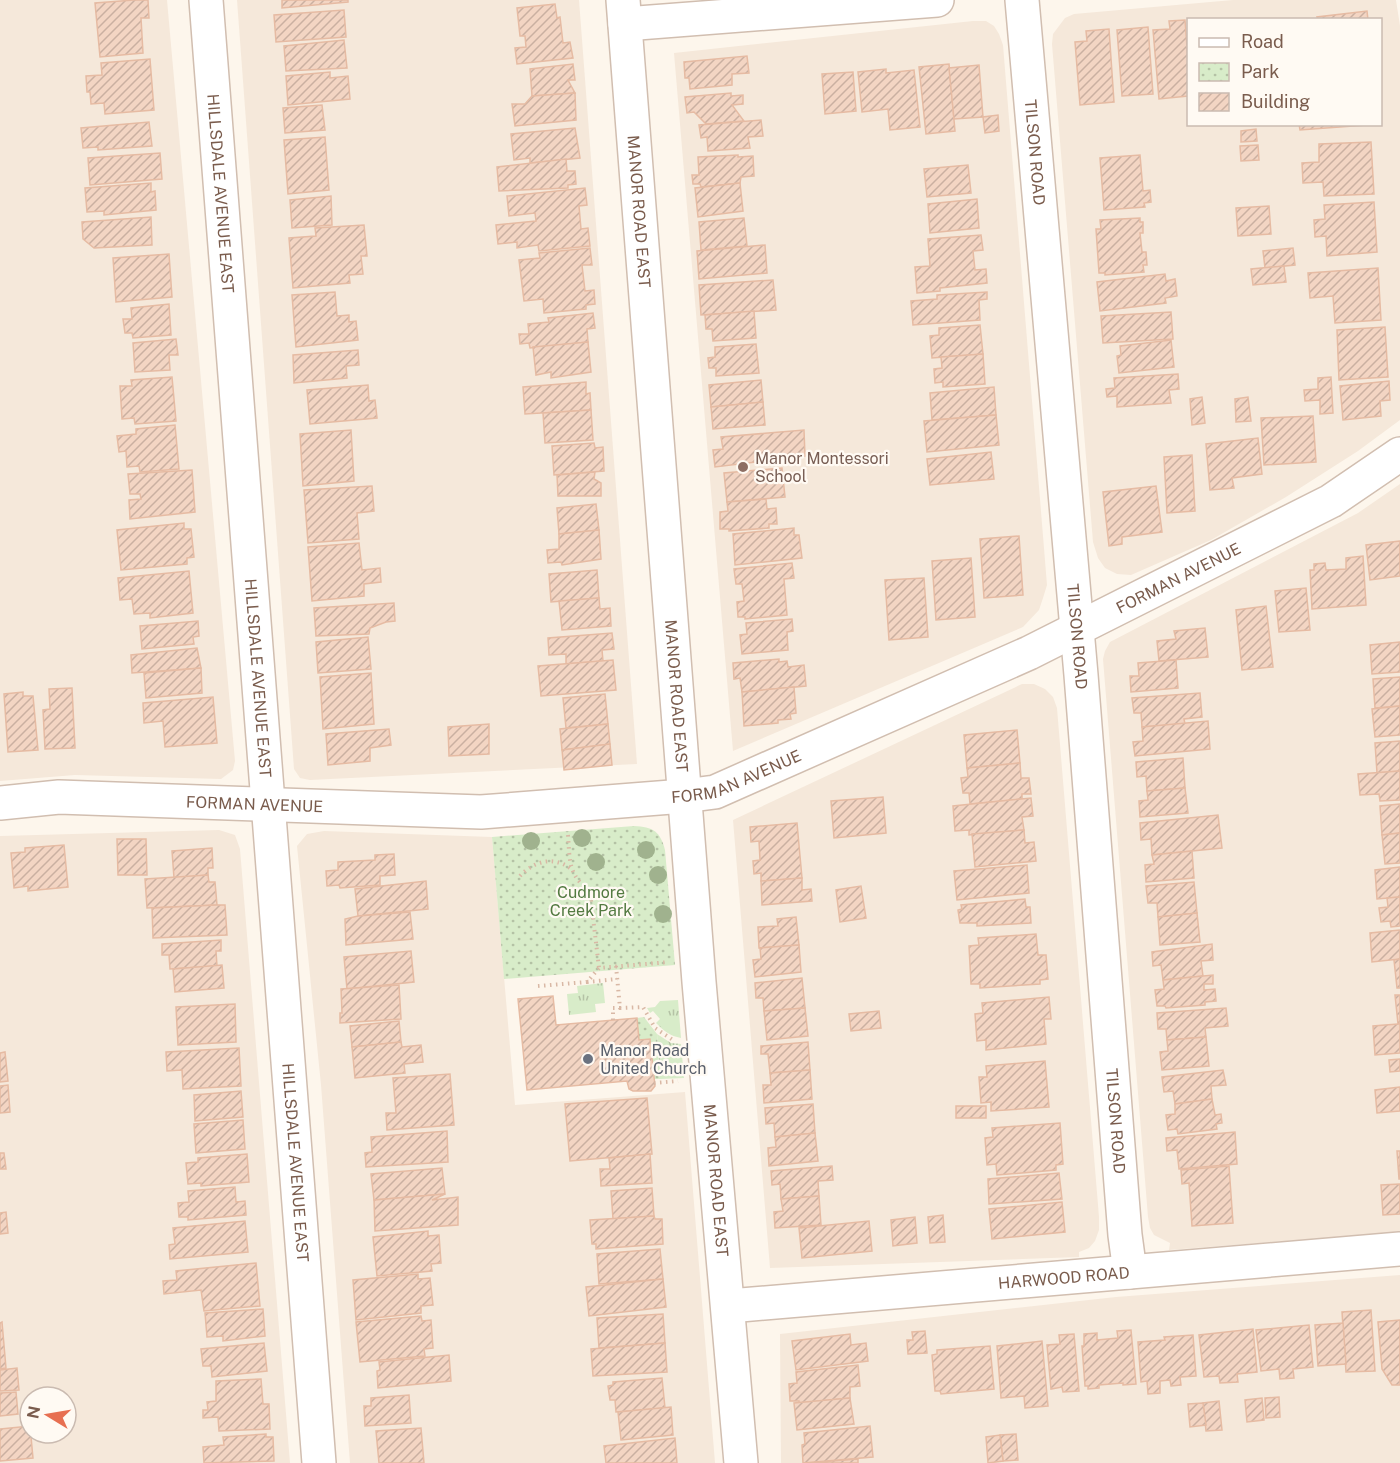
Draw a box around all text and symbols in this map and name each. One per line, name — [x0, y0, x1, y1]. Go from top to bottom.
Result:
legend — [1187, 18, 1382, 126]
text: Road — [1241, 31, 1284, 52]
text: Park — [1241, 61, 1279, 82]
text: Building — [1241, 91, 1310, 112]
street label: HILLSDALE AVENUE EAST — [203, 93, 238, 294]
street label: TILSON ROAD — [1021, 99, 1049, 206]
street label: MANOR ROAD EAST — [623, 134, 654, 289]
place label: Manor Montessori School — [755, 449, 889, 486]
marker: Manor Montessori School — [736, 460, 750, 474]
street label: FORMAN AVENUE — [1113, 539, 1244, 618]
street label: HILLSDALE AVENUE EAST — [241, 578, 275, 779]
street label: TILSON ROAD — [1063, 583, 1091, 690]
street label: MANOR ROAD EAST — [661, 619, 692, 774]
street label: FORMAN AVENUE — [671, 746, 804, 807]
street label: FORMAN AVENUE — [186, 793, 323, 816]
park label: Cudmore Creek Park — [550, 883, 632, 920]
place label: Manor Road United Church — [600, 1041, 706, 1078]
marker: Manor Road United Church — [581, 1052, 595, 1066]
street label: HILLSDALE AVENUE EAST — [278, 1062, 312, 1263]
street label: TILSON ROAD — [1102, 1067, 1129, 1175]
street label: MANOR ROAD EAST — [700, 1103, 732, 1258]
street label: HARWOOD ROAD — [997, 1263, 1130, 1293]
north arrow — [18, 1385, 78, 1445]
text: N — [23, 1404, 44, 1420]

